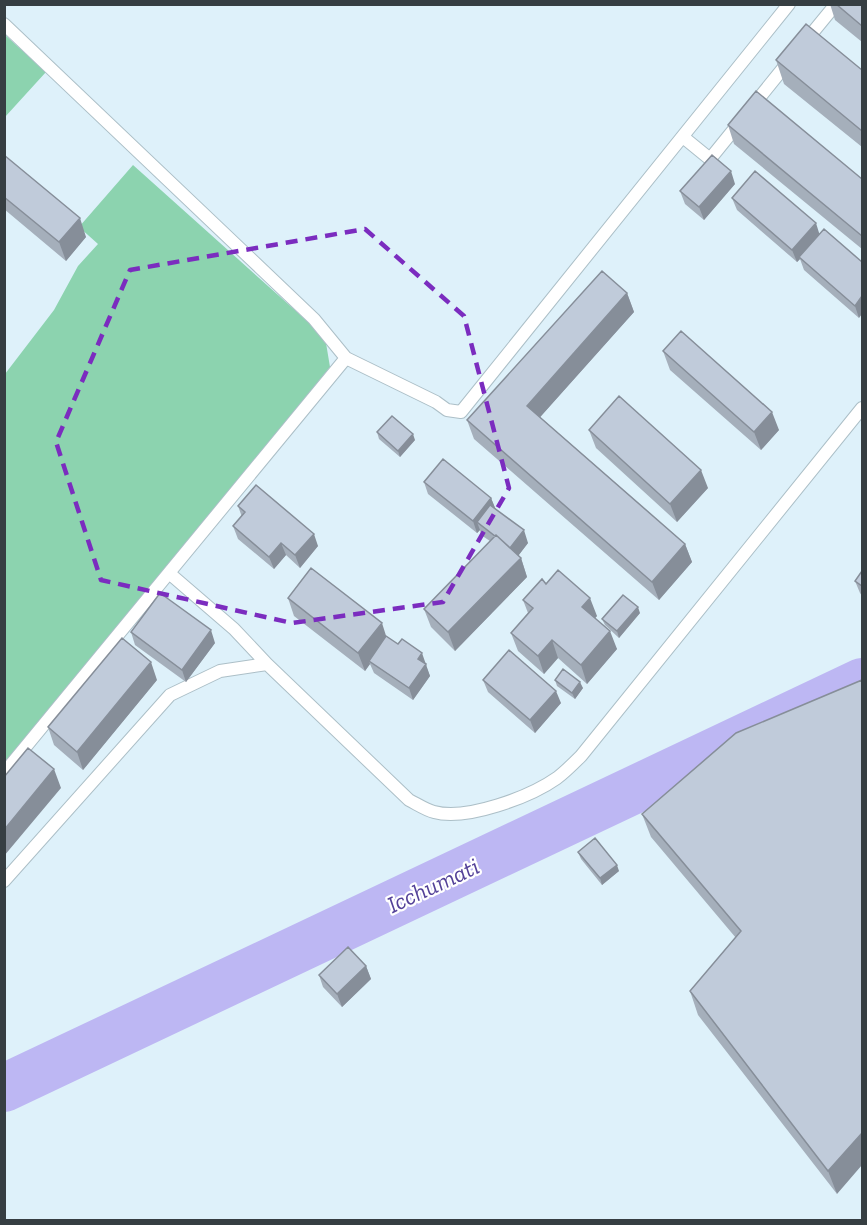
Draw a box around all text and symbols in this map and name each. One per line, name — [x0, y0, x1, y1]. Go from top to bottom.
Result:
water label: Icchumati — [382, 851, 484, 919]

